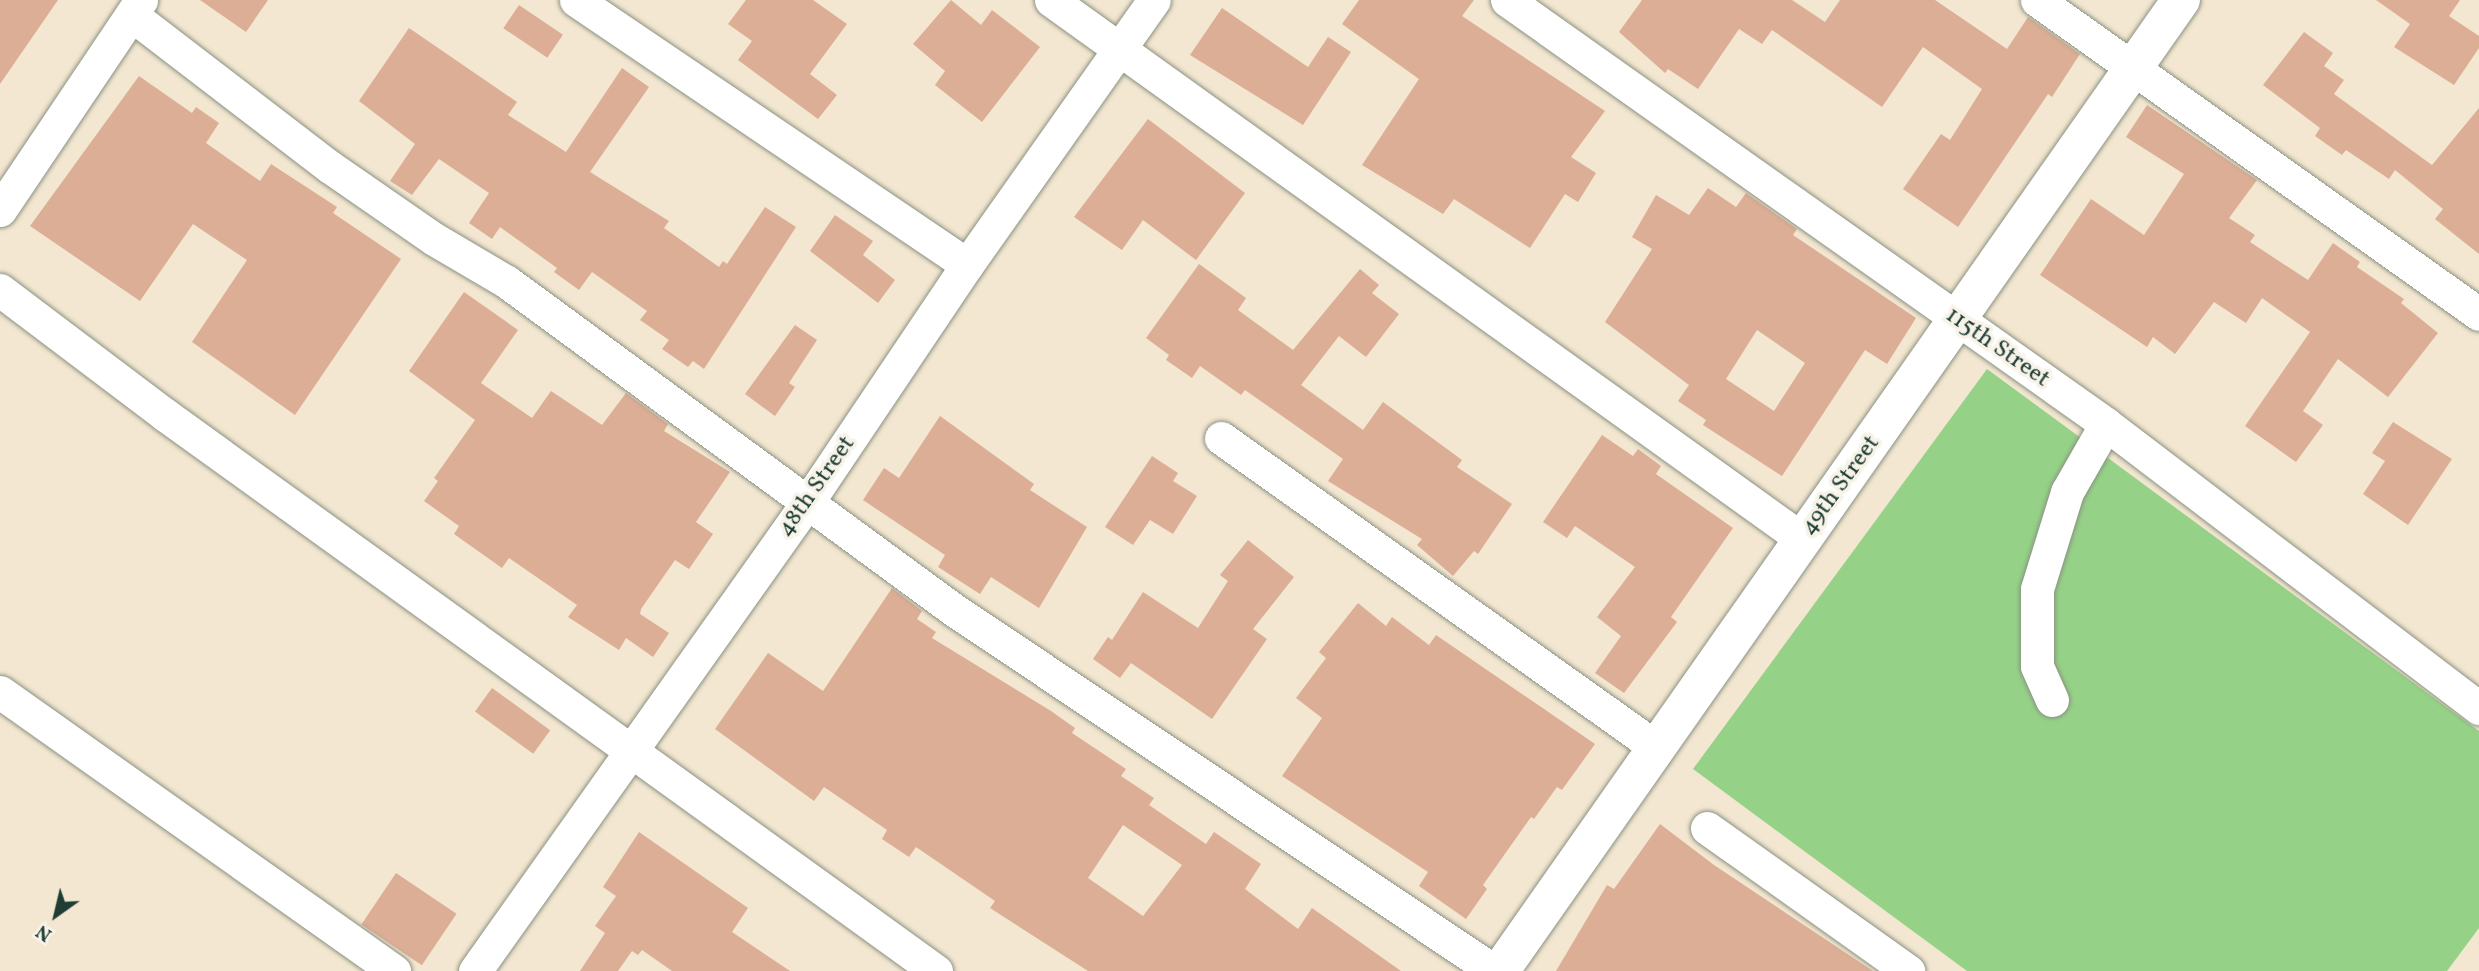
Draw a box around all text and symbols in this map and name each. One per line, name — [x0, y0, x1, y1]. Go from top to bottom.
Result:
street label: 115th Street — [1939, 302, 2055, 394]
street label: 49th Street — [1795, 430, 1887, 542]
street label: 48th Street — [772, 431, 862, 543]
north arrow — [21, 880, 91, 950]
text: N — [31, 918, 57, 947]

